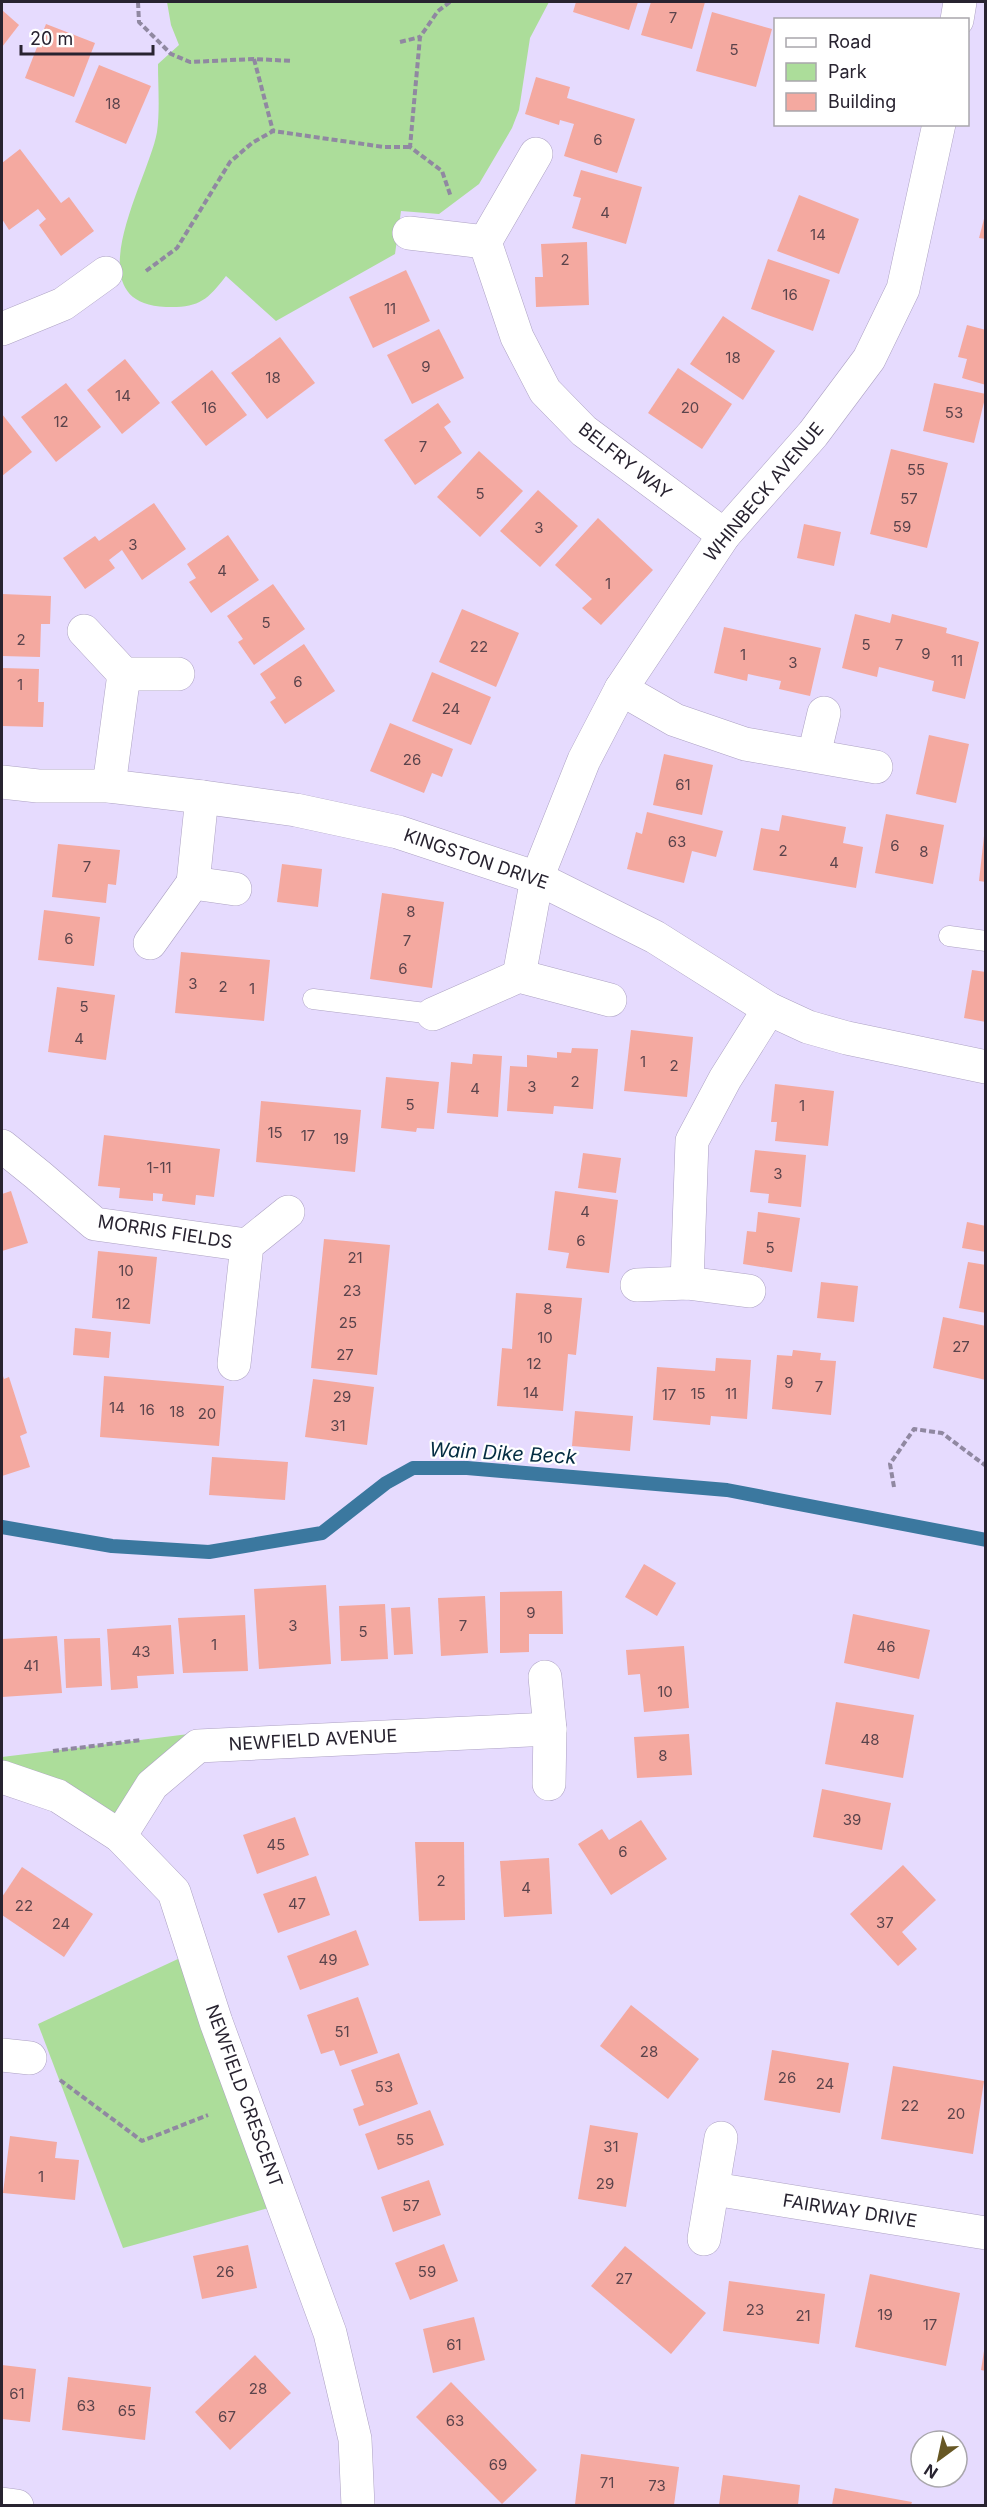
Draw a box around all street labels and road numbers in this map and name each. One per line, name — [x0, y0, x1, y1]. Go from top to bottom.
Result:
street label: BELFRY WAY — [575, 418, 676, 503]
street label: WHINBECK AVENUE — [699, 418, 828, 565]
street label: KINGSTON DRIVE — [401, 824, 551, 893]
street label: MORRIS FIELDS — [96, 1211, 234, 1252]
street label: NEWFIELD AVENUE — [228, 1725, 398, 1754]
street label: NEWFIELD CRESCENT — [202, 2002, 287, 2190]
street label: FAIRWAY DRIVE — [781, 2190, 919, 2231]

